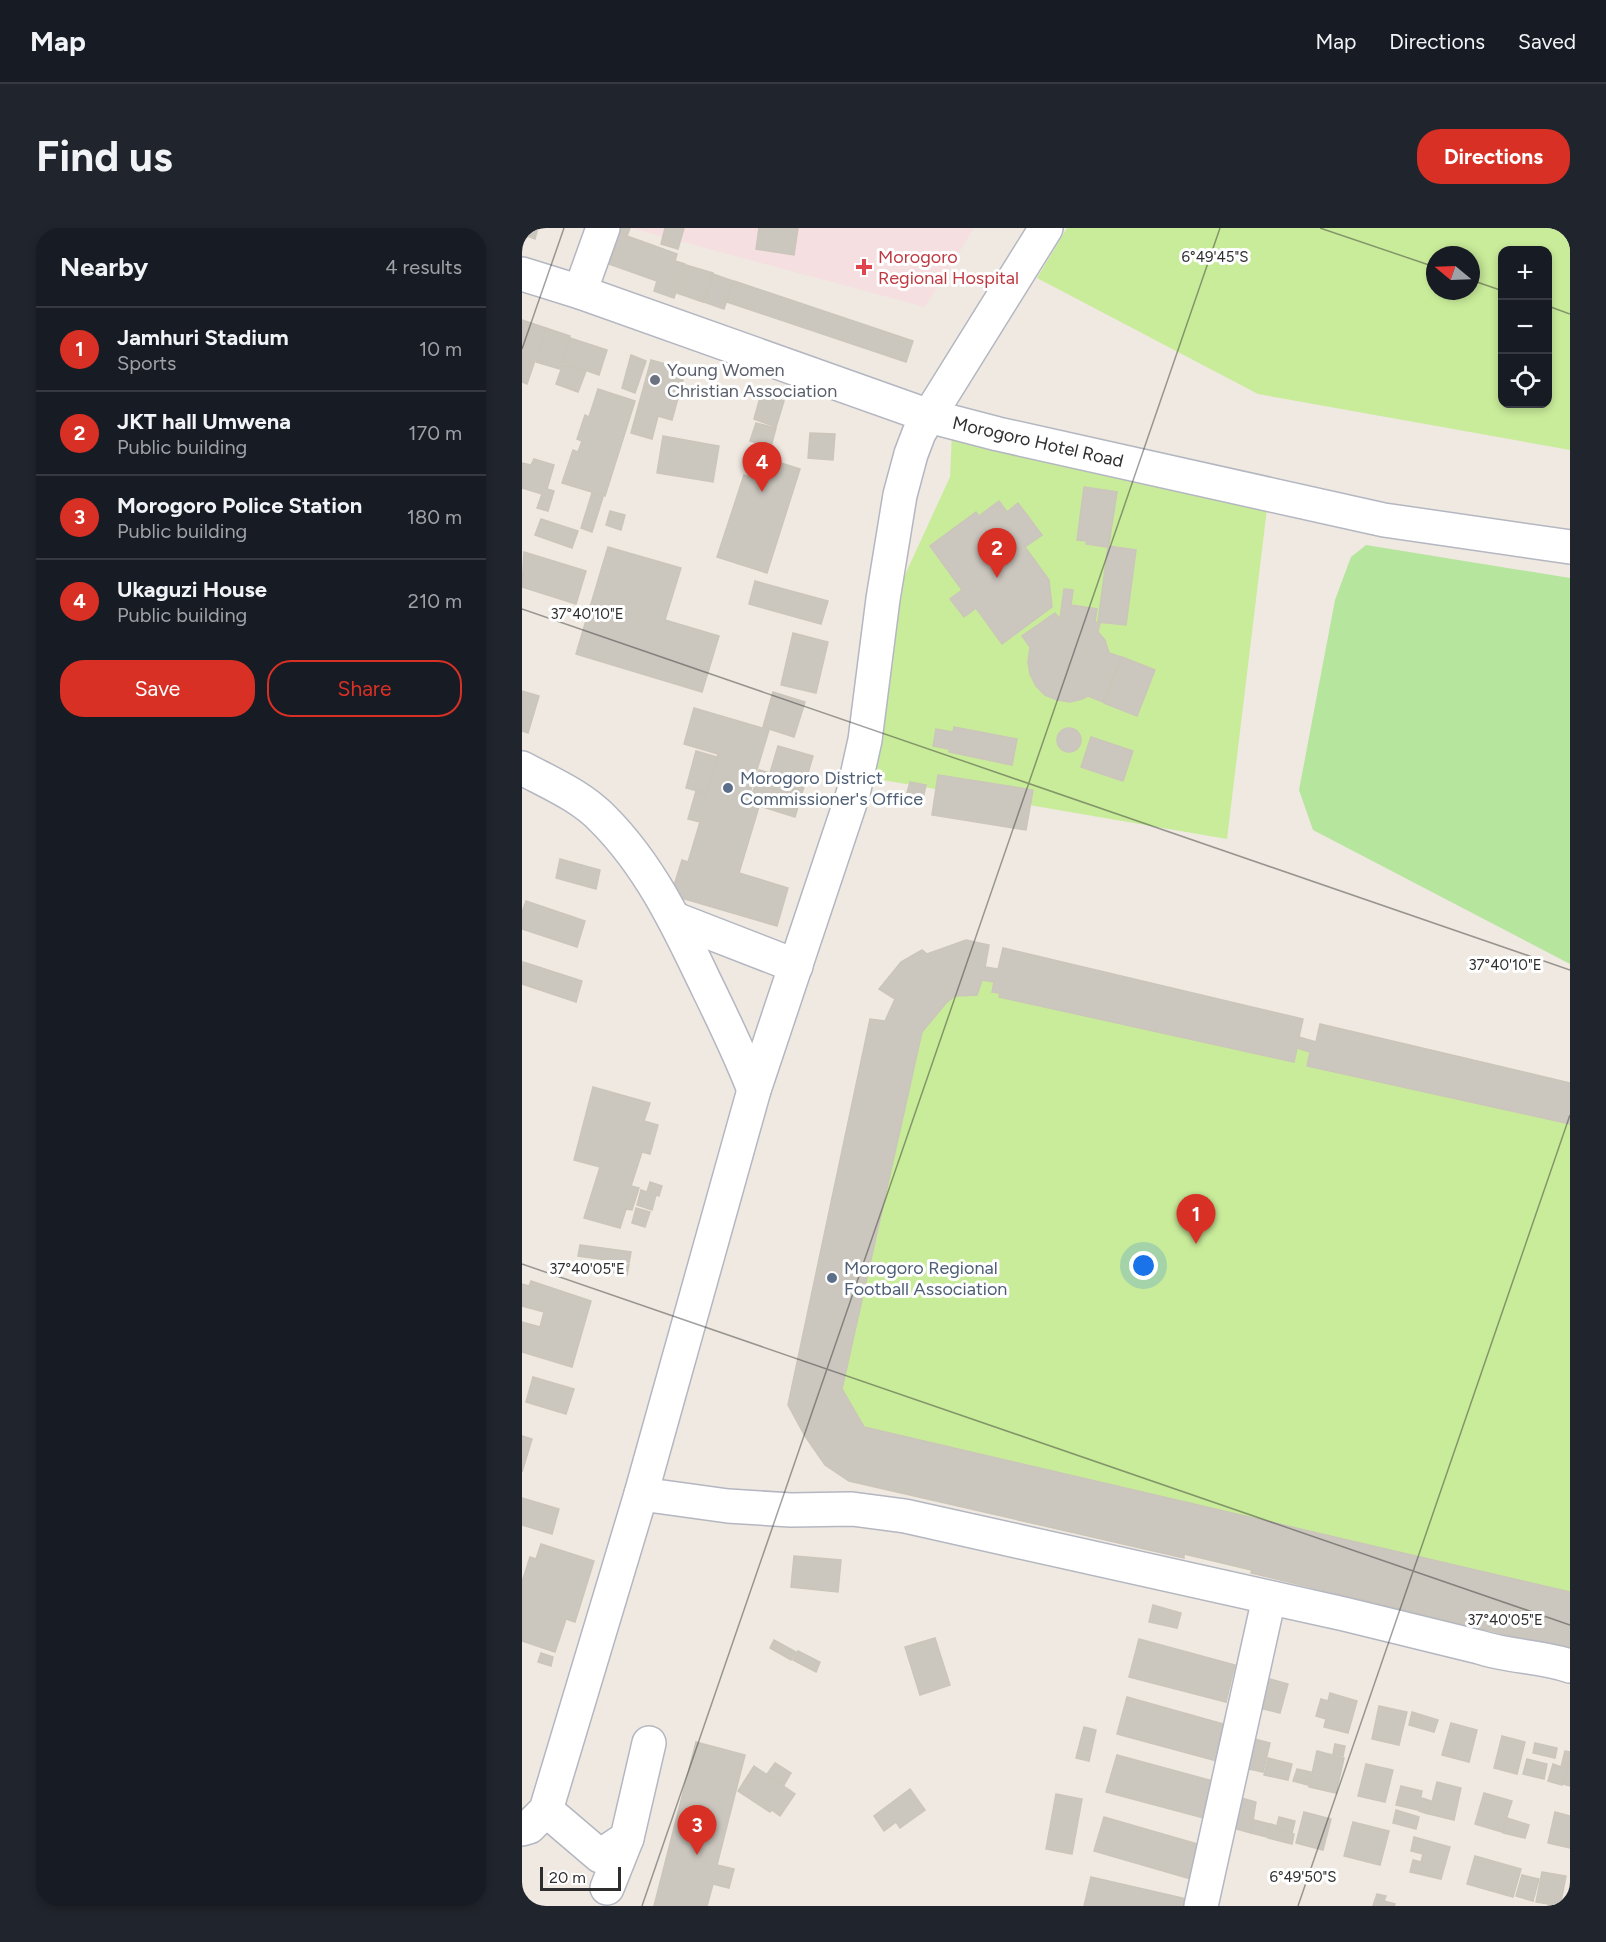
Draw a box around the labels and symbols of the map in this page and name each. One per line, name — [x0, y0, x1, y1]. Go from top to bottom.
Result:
place label: Morogoro Regional Hospital — [878, 246, 1019, 289]
north arrow — [1426, 246, 1480, 300]
text: 6°49'45"S — [1182, 248, 1248, 266]
marker: Morogoro Regional Hospital — [855, 258, 873, 276]
place label: Young Women Christian Association — [667, 359, 837, 402]
marker: Young Women Christian Association — [648, 373, 662, 387]
street label: Morogoro Hotel Road — [950, 412, 1126, 472]
pin: 4 — [742, 442, 782, 492]
pin: 2 — [978, 528, 1016, 578]
text: 37°40'10"E — [550, 605, 624, 623]
place label: Morogoro District Commissioner's Office — [740, 767, 923, 810]
marker: Morogoro District Commissioner's Office — [721, 781, 735, 795]
text: 37°40'10"E — [1468, 956, 1542, 974]
pin: 1 — [1176, 1194, 1216, 1244]
your location — [1129, 1251, 1158, 1280]
place label: Morogoro Regional Football Association — [844, 1257, 1007, 1300]
text: 37°40'05"E — [549, 1260, 625, 1278]
marker: Morogoro Regional Football Association — [825, 1271, 839, 1285]
text: 37°40'05"E — [1467, 1611, 1543, 1629]
pin: 3 — [678, 1806, 717, 1855]
scale bar — [540, 1864, 621, 1892]
text: 6°49'50"S — [1269, 1868, 1337, 1886]

